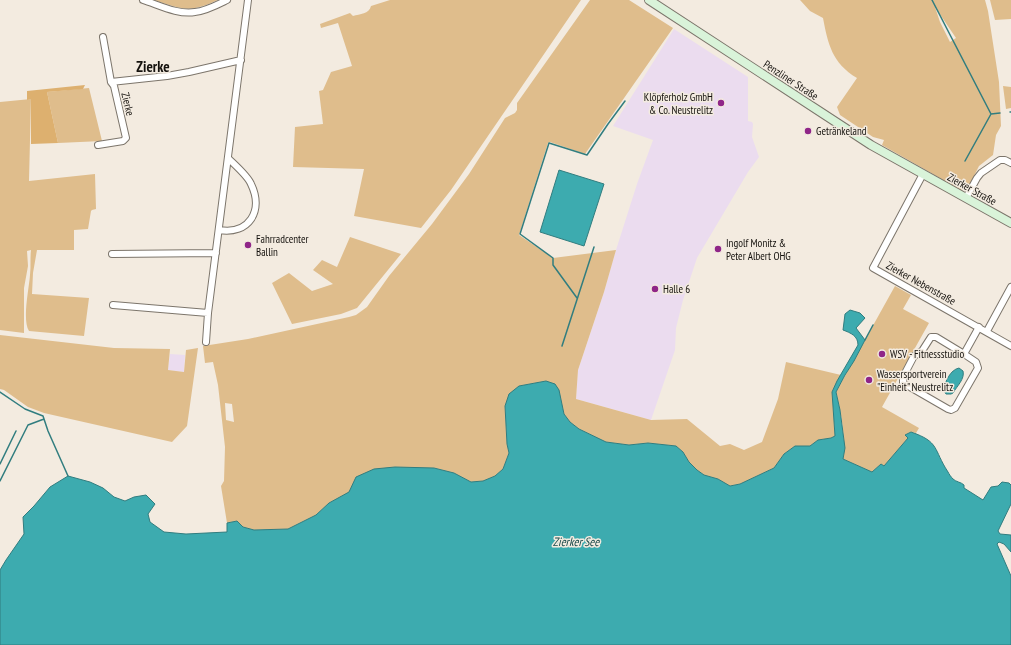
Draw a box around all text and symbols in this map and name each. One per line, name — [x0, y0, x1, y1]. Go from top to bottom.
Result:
district label: Zierke — [136, 57, 170, 76]
street label: Penzliner Straße — [761, 57, 821, 103]
place label: Klöpferholz GmbH & Co. Neustrelitz — [644, 90, 713, 117]
street label: Zierke — [118, 91, 138, 118]
marker: Klöpferholz GmbH & Co. Neustrelitz — [716, 98, 726, 108]
place label: Getränkeland — [816, 124, 867, 138]
marker: Getränkeland — [803, 126, 813, 136]
street label: Zierker Straße — [945, 170, 999, 208]
place label: Fahrradcenter Ballin — [256, 232, 309, 259]
place label: Ingolf Monitz & Peter Albert OHG — [726, 236, 791, 263]
marker: Fahrradcenter Ballin — [243, 240, 253, 250]
marker: Ingolf Monitz & Peter Albert OHG — [713, 244, 723, 254]
street label: Zierker Nebenstraße — [884, 258, 959, 308]
place label: Halle 6 — [663, 282, 690, 296]
marker: Halle 6 — [650, 284, 660, 294]
place label: WSV - Fitnessstudio — [890, 347, 964, 361]
marker: WSV - Fitnessstudio — [877, 349, 887, 359]
place label: Wassersportverein "Einheit" Neustrelitz — [877, 367, 953, 394]
marker: Wassersportverein "Einheit" Neustrelitz — [864, 375, 874, 385]
water label: Zierker See — [553, 534, 600, 549]

